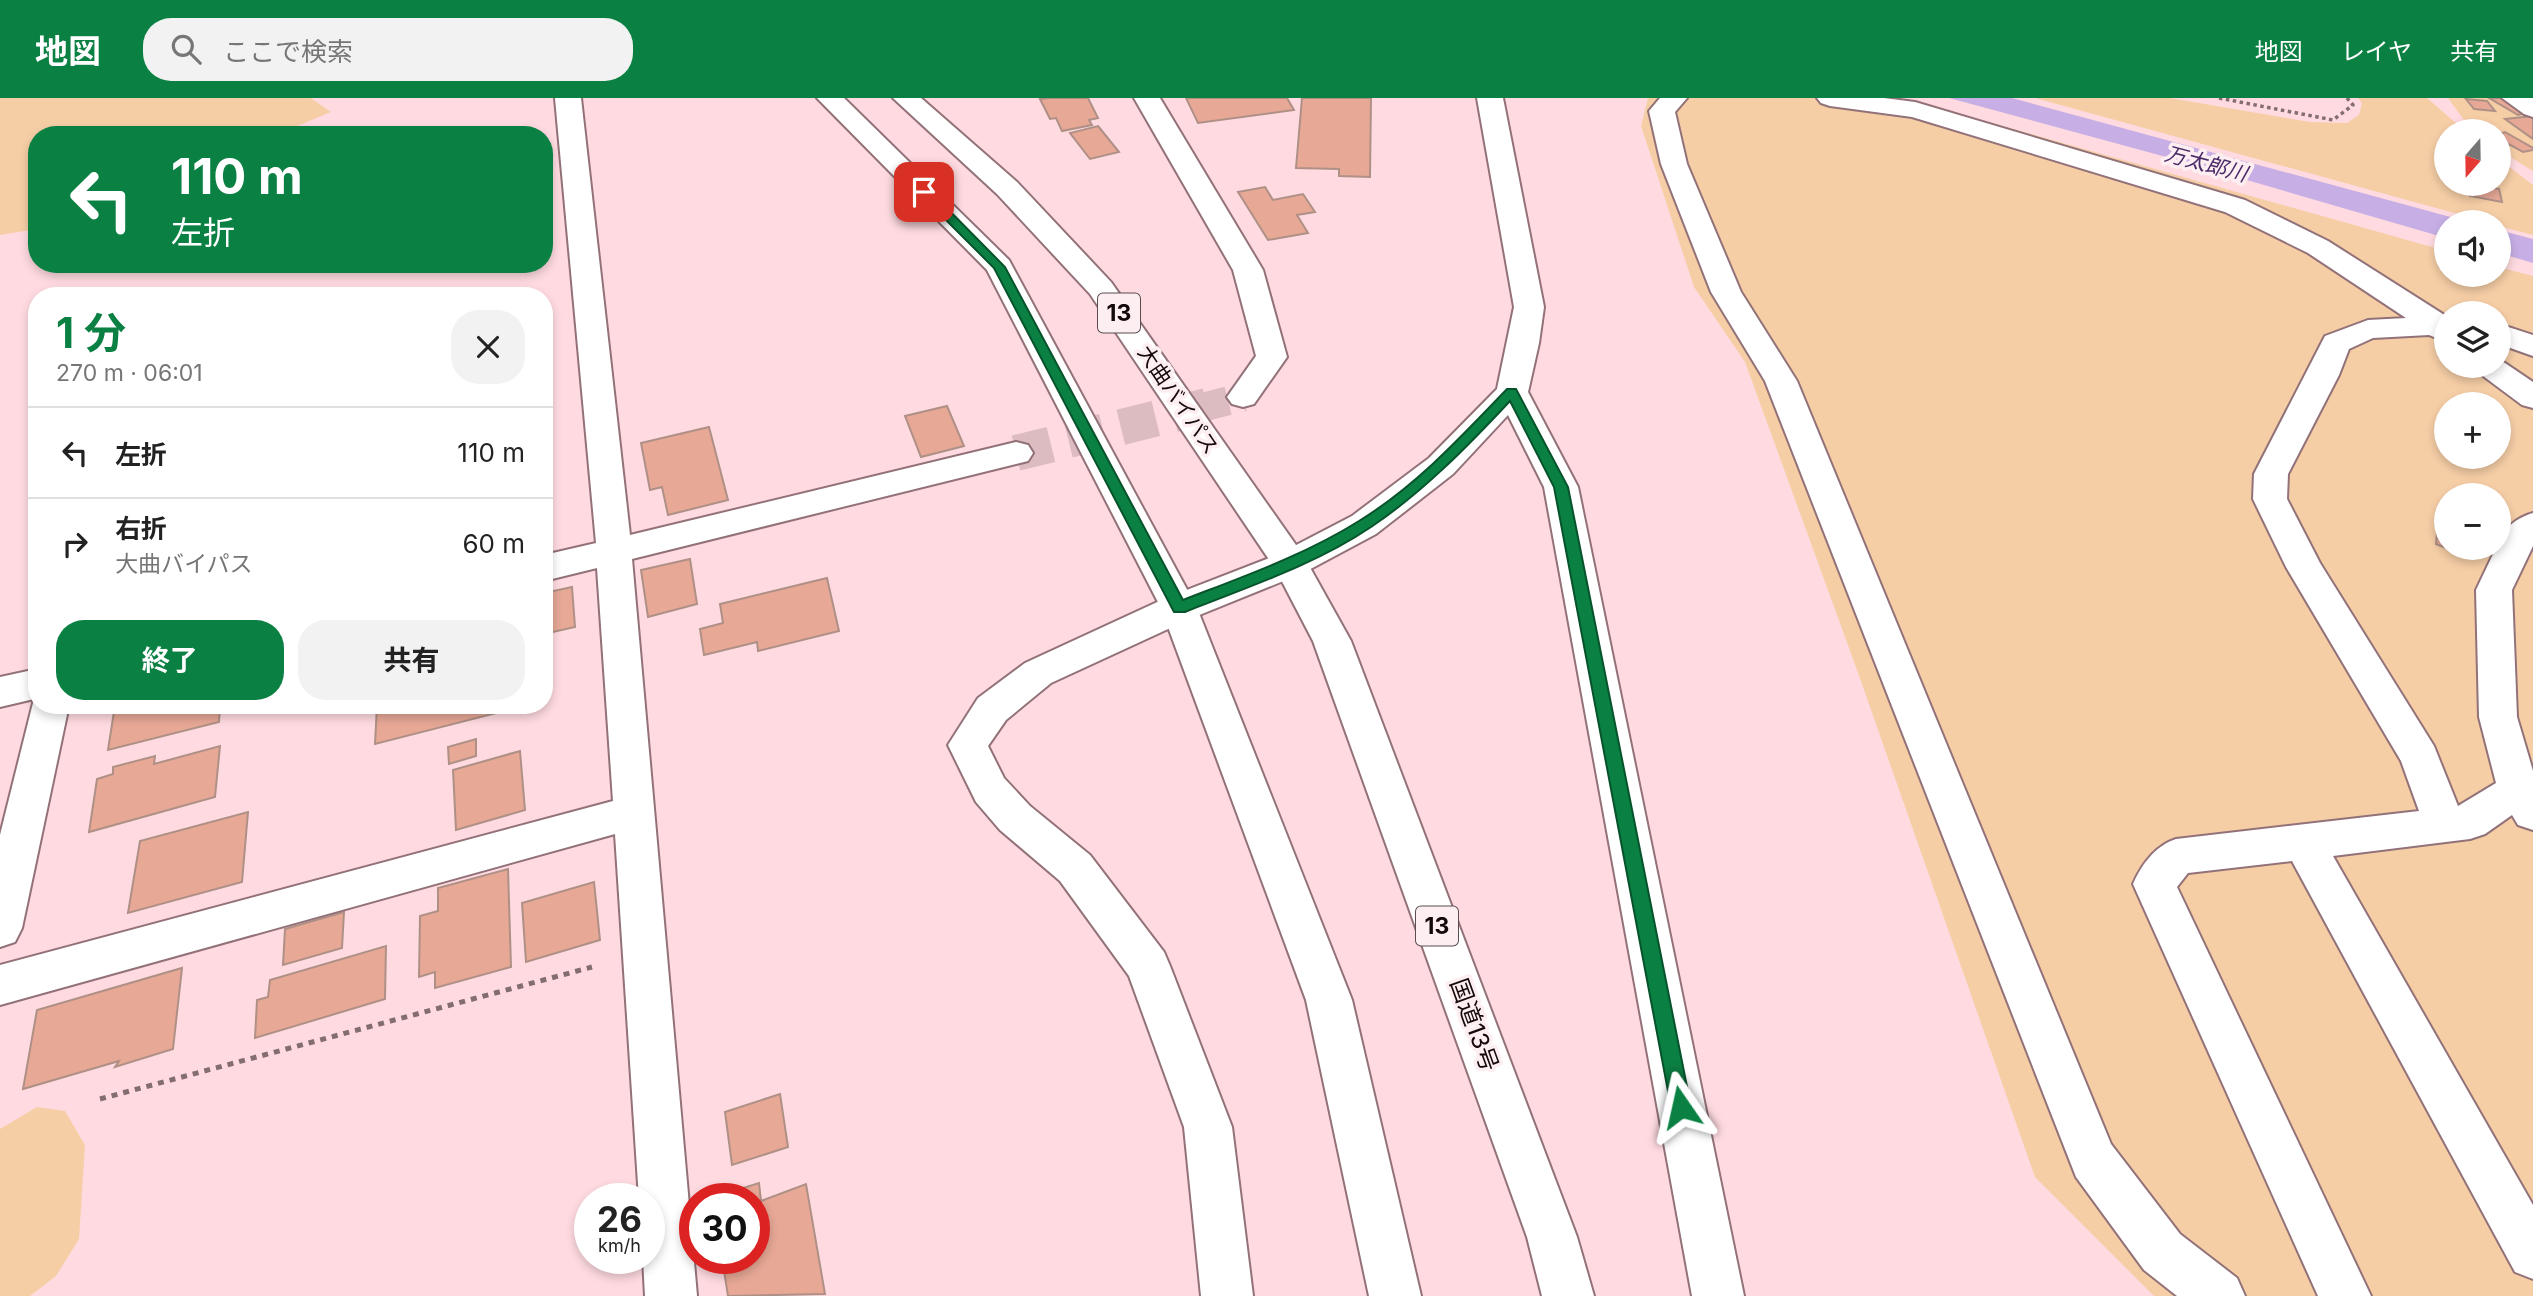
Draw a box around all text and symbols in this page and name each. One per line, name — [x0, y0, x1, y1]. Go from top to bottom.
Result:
search box — [143, 18, 633, 81]
icon: search — [167, 30, 205, 68]
text: 地図 — [35, 31, 101, 71]
text: ここで検索 — [223, 36, 353, 67]
text: 地図 — [2255, 37, 2303, 66]
text: レイヤ — [2341, 37, 2412, 66]
text: 共有 — [2450, 37, 2498, 66]
north arrow — [2434, 119, 2511, 196]
map controls — [2434, 119, 2511, 560]
water label: 万太郎川 — [2162, 141, 2252, 187]
text: 110 m — [171, 147, 303, 206]
icon: left — [56, 154, 147, 245]
pin — [894, 162, 954, 222]
icon: arrive — [905, 173, 943, 211]
button: sound — [2434, 210, 2511, 287]
text: 左折 — [171, 213, 235, 252]
road number: 13 — [1098, 294, 1140, 332]
button: layers — [2434, 301, 2511, 378]
text: 1 分 — [56, 307, 126, 358]
button: close — [451, 310, 525, 384]
street label: 大曲バイパス — [1133, 341, 1224, 459]
text: 270 m · 06:01 — [56, 359, 203, 387]
button: + — [2434, 392, 2511, 469]
icon: left — [56, 434, 94, 472]
text: 110 m — [457, 437, 525, 468]
text: 左折 — [115, 439, 167, 470]
button: − — [2434, 483, 2511, 560]
text: 右折 — [115, 513, 167, 544]
icon: right — [56, 525, 94, 563]
text: 60 m — [462, 528, 525, 559]
text: 大曲バイパス — [115, 550, 253, 578]
button: 終了 — [56, 620, 284, 700]
button: 共有 — [298, 620, 525, 700]
road number: 13 — [1416, 906, 1458, 946]
street label: 国道13号 — [1444, 974, 1505, 1075]
position arrow — [1644, 1070, 1718, 1144]
speed limit sign: 30 — [679, 1183, 770, 1274]
text: 26 — [597, 1198, 642, 1240]
text: km/h — [598, 1235, 641, 1256]

